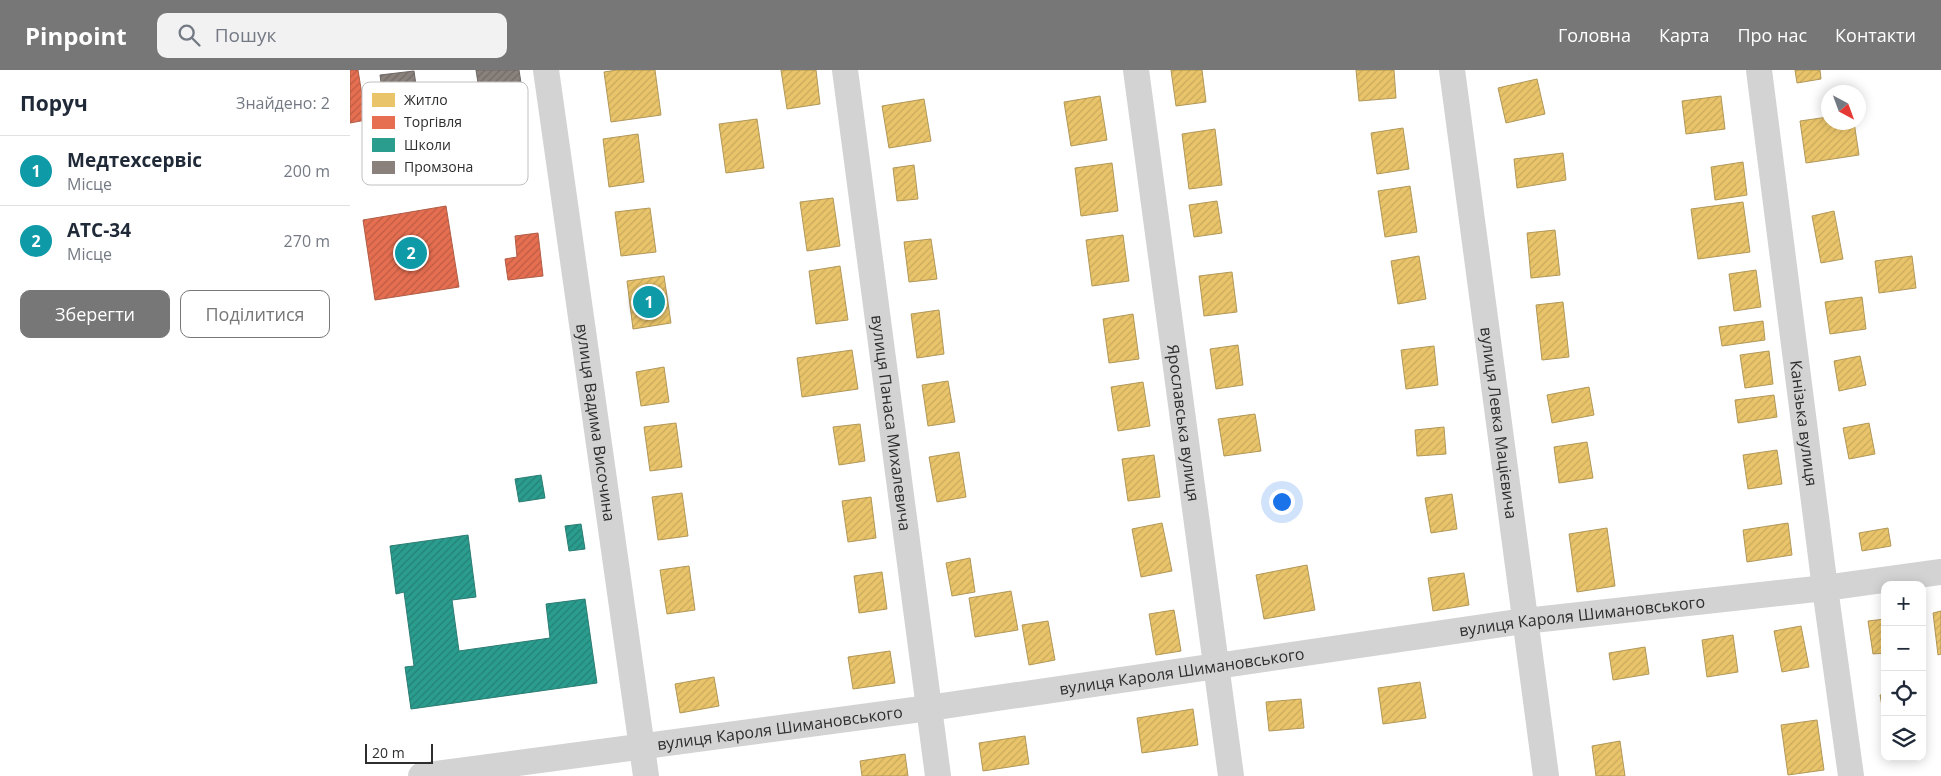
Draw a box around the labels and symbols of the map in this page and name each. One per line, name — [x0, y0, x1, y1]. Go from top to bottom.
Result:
legend — [362, 82, 528, 185]
north arrow — [1821, 85, 1866, 130]
text: Житло — [404, 90, 448, 109]
text: Торгівля — [404, 112, 462, 131]
text: Школи — [404, 135, 451, 154]
text: Промзона — [404, 157, 473, 176]
pin: 2 — [395, 234, 427, 272]
pin: 1 — [633, 283, 665, 321]
street label: вулиця Панаса Михалевича — [866, 314, 917, 532]
street label: вулиця Вадима Височина — [571, 322, 621, 523]
street label: вулиця Левка Мацієвича — [1475, 326, 1523, 520]
street label: Ярославська вулиця — [1162, 343, 1205, 503]
street label: Канізька вулиця — [1785, 359, 1823, 487]
your location — [1269, 489, 1295, 515]
street label: вулиця Кароля Шимановського — [1457, 590, 1706, 641]
street label: вулиця Кароля Шимановського — [1058, 642, 1306, 700]
street label: вулиця Кароля Шимановського — [656, 701, 904, 755]
scale bar — [365, 741, 432, 764]

